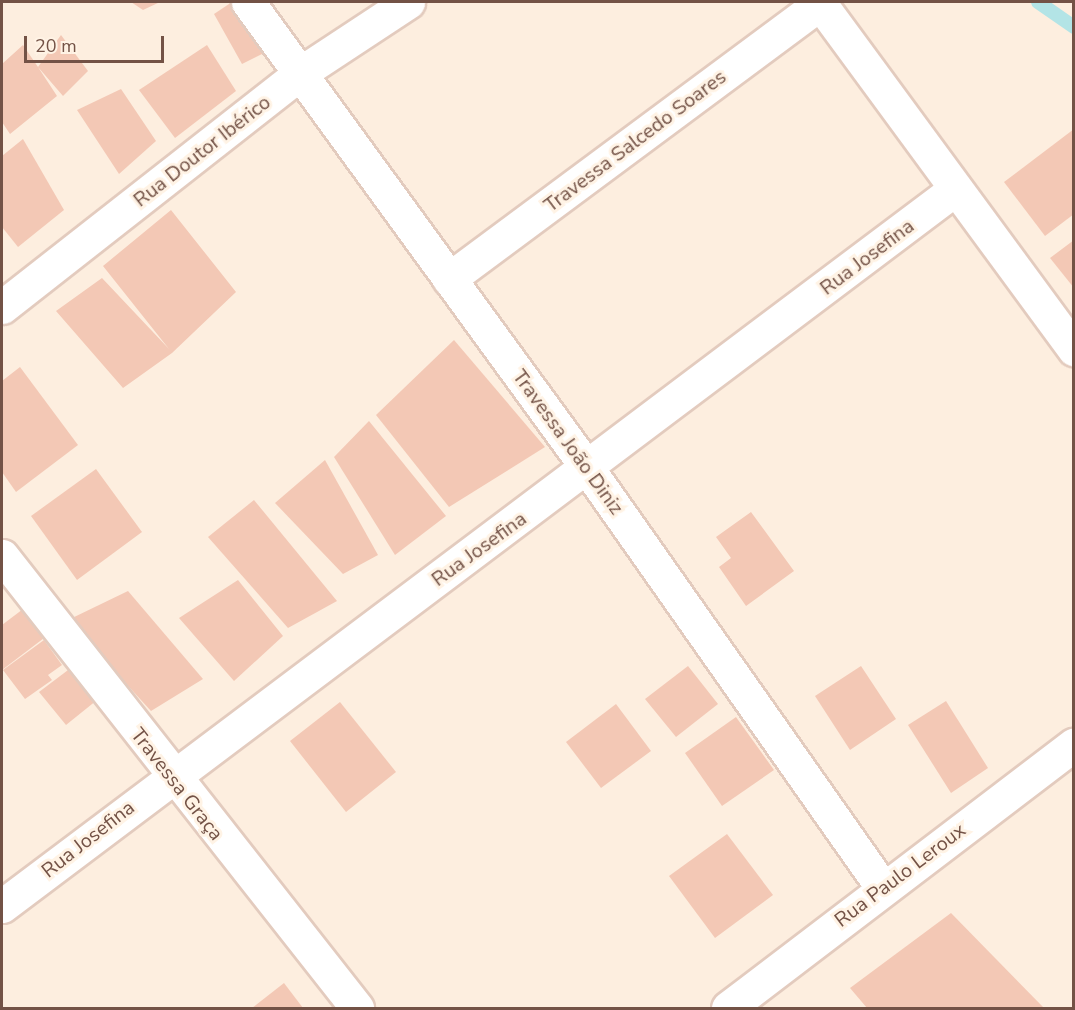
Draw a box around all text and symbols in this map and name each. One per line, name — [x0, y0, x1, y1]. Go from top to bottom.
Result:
scale bar — [27, 24, 166, 62]
text: 20 m — [35, 34, 77, 58]
street label: Travessa Salcedo Soares — [539, 65, 731, 217]
street label: Rua Doutor Ibérico — [129, 90, 275, 212]
street label: Rua Josefina — [815, 214, 919, 300]
street label: Travessa João Diniz — [507, 365, 629, 519]
street label: Rua Josefina — [427, 507, 531, 591]
street label: Travessa Graça — [126, 723, 228, 845]
street label: Rua Josefina — [37, 795, 139, 883]
street label: Rua Paulo Leroux — [830, 818, 970, 932]

